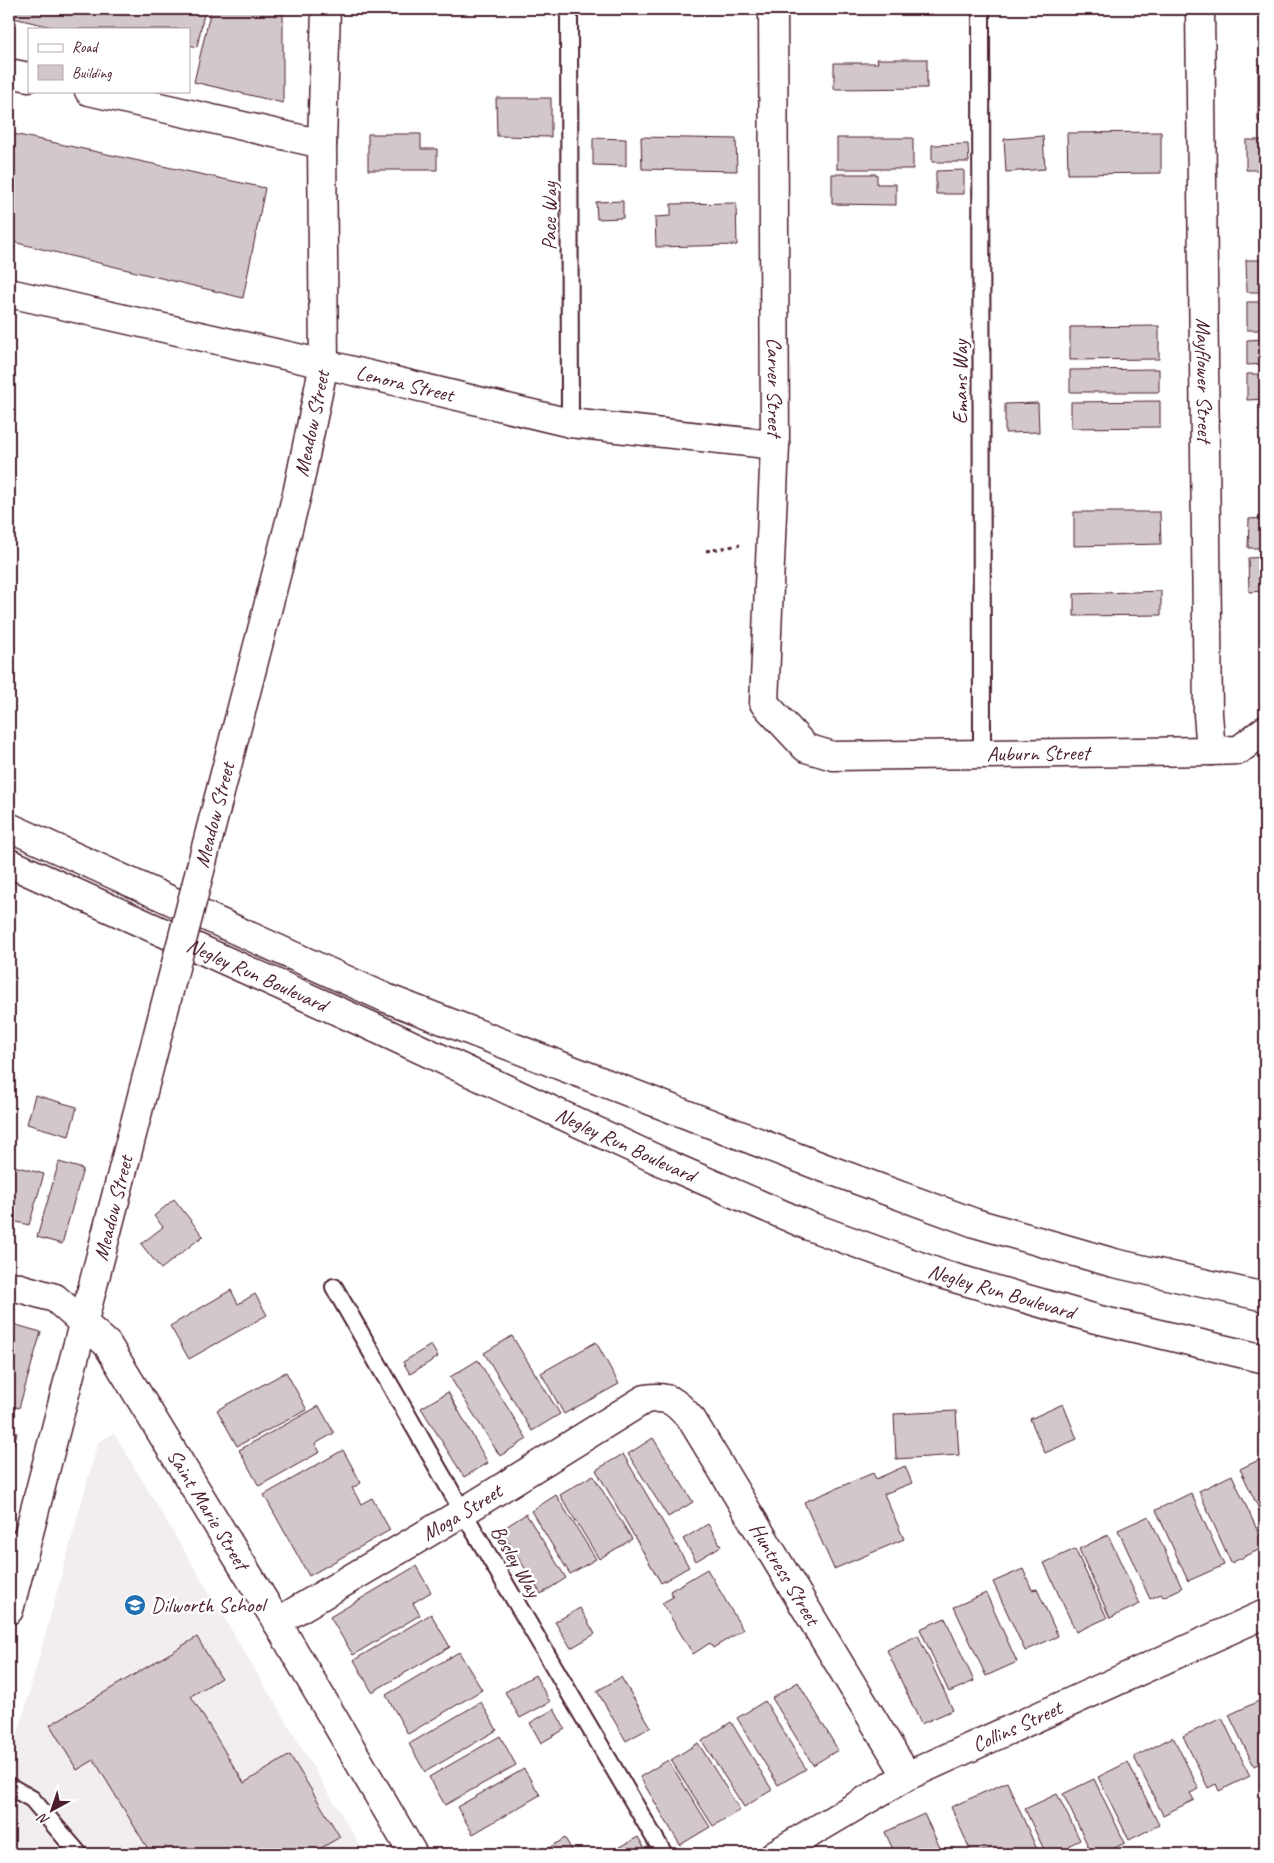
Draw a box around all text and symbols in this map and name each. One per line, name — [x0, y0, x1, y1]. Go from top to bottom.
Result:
legend — [28, 28, 190, 92]
text: Road — [72, 38, 99, 57]
text: Building — [72, 64, 112, 83]
street label: Pace Way — [536, 180, 562, 250]
street label: Mayflower Street — [1191, 318, 1218, 445]
street label: Carver Street — [762, 337, 788, 440]
street label: Emans Way — [947, 338, 973, 424]
street label: Lenora Street — [354, 359, 458, 408]
street label: Meadow Street — [288, 366, 336, 479]
street label: Auburn Street — [987, 740, 1093, 767]
street label: Meadow Street — [188, 758, 241, 870]
street label: Negley Run Boulevard — [183, 932, 335, 1019]
street label: Negley Run Boulevard — [552, 1101, 703, 1190]
street label: Meadow Street — [87, 1151, 139, 1263]
street label: Negley Run Boulevard — [925, 1257, 1081, 1326]
street label: Saint Marie Street — [161, 1444, 256, 1577]
street label: Moga Street — [417, 1477, 508, 1546]
street label: Huntress Street — [744, 1518, 827, 1632]
street label: Bosley Way — [485, 1520, 548, 1603]
place label: Dilworth School — [151, 1592, 268, 1618]
school or university icon: Dilworth School — [123, 1593, 147, 1617]
street label: Collins Street — [968, 1694, 1068, 1758]
north arrow — [28, 1786, 78, 1836]
text: N — [33, 1809, 53, 1829]

